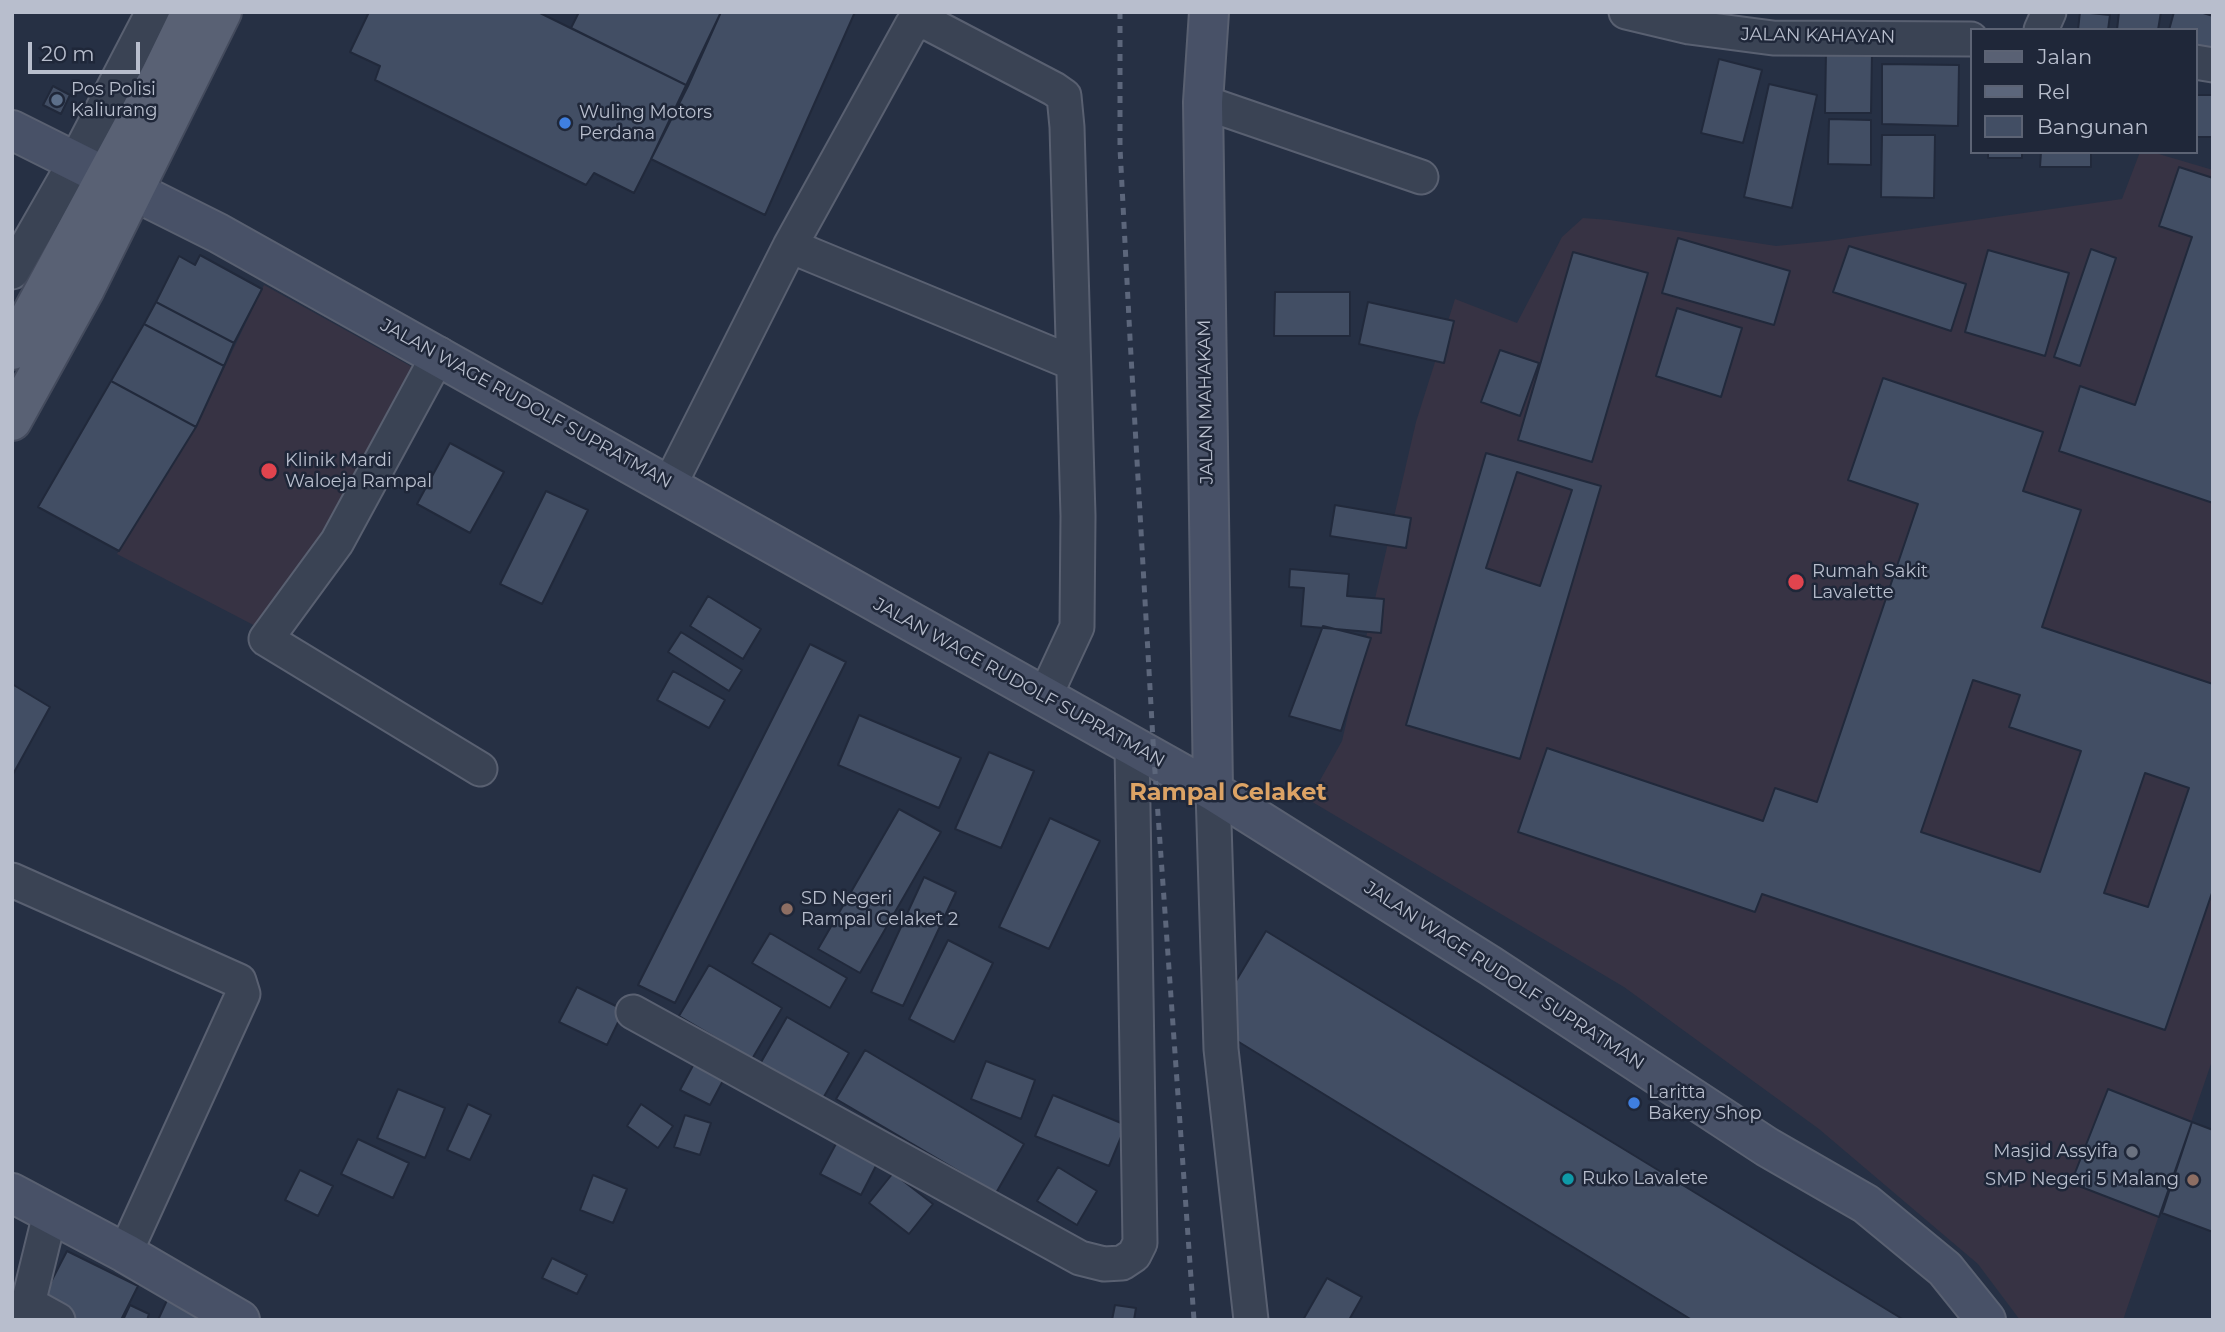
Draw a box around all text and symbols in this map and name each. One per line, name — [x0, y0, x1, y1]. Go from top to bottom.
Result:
street label: JALAN KAHAYAN — [1741, 24, 1895, 48]
scale bar — [32, 28, 144, 72]
legend — [1969, 28, 2197, 154]
text: 20 m — [41, 41, 95, 66]
text: Jalan — [2037, 44, 2092, 69]
place label: Pos Polisi Kaliurang — [71, 79, 158, 122]
text: Rel — [2037, 79, 2071, 104]
marker: Pos Polisi Kaliurang — [49, 92, 65, 108]
place label: Wuling Motors Perdana — [579, 102, 712, 144]
text: Bangunan — [2037, 114, 2149, 139]
marker: Wuling Motors Perdana — [557, 115, 573, 131]
street label: JALAN WAGE RUDOLF SUPRATMAN — [377, 315, 675, 493]
street label: JALAN MAHAKAM — [1194, 320, 1218, 484]
place label: Klinik Mardi Waloeja Rampal — [285, 450, 432, 492]
marker: Klinik Mardi Waloeja Rampal — [259, 461, 279, 481]
place label: Rumah Sakit Lavalette — [1812, 561, 1928, 604]
marker: Rumah Sakit Lavalette — [1786, 572, 1806, 592]
street label: JALAN WAGE RUDOLF SUPRATMAN — [870, 594, 1168, 772]
district label: Rampal Celaket — [1129, 779, 1327, 807]
street label: JALAN WAGE RUDOLF SUPRATMAN — [1360, 877, 1648, 1075]
place label: SD Negeri Rampal Celaket 2 — [801, 888, 958, 930]
marker: SD Negeri Rampal Celaket 2 — [779, 901, 795, 917]
place label: Laritta Bakery Shop — [1648, 1082, 1762, 1124]
marker: Laritta Bakery Shop — [1626, 1095, 1642, 1111]
place label: Masjid Assyifa — [1993, 1141, 2118, 1163]
marker: Masjid Assyifa — [2124, 1144, 2140, 1160]
place label: Ruko Lavalete — [1582, 1168, 1708, 1190]
place label: SMP Negeri 5 Malang — [1985, 1169, 2179, 1191]
marker: Ruko Lavalete — [1560, 1171, 1576, 1187]
marker: SMP Negeri 5 Malang — [2185, 1172, 2201, 1188]

